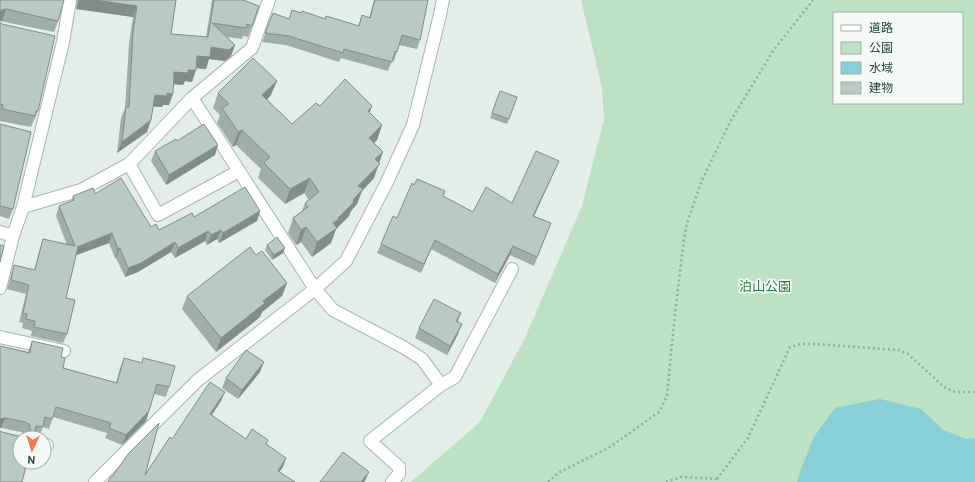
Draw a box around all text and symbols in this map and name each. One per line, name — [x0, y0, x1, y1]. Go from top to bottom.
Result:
legend — [833, 12, 963, 104]
text: 道路 — [869, 20, 893, 35]
text: 公園 — [869, 40, 893, 55]
text: 水域 — [869, 60, 893, 75]
text: 建物 — [869, 80, 893, 95]
park label: 泊山公園 — [739, 278, 791, 294]
north arrow — [12, 430, 52, 470]
text: N — [27, 453, 36, 467]

